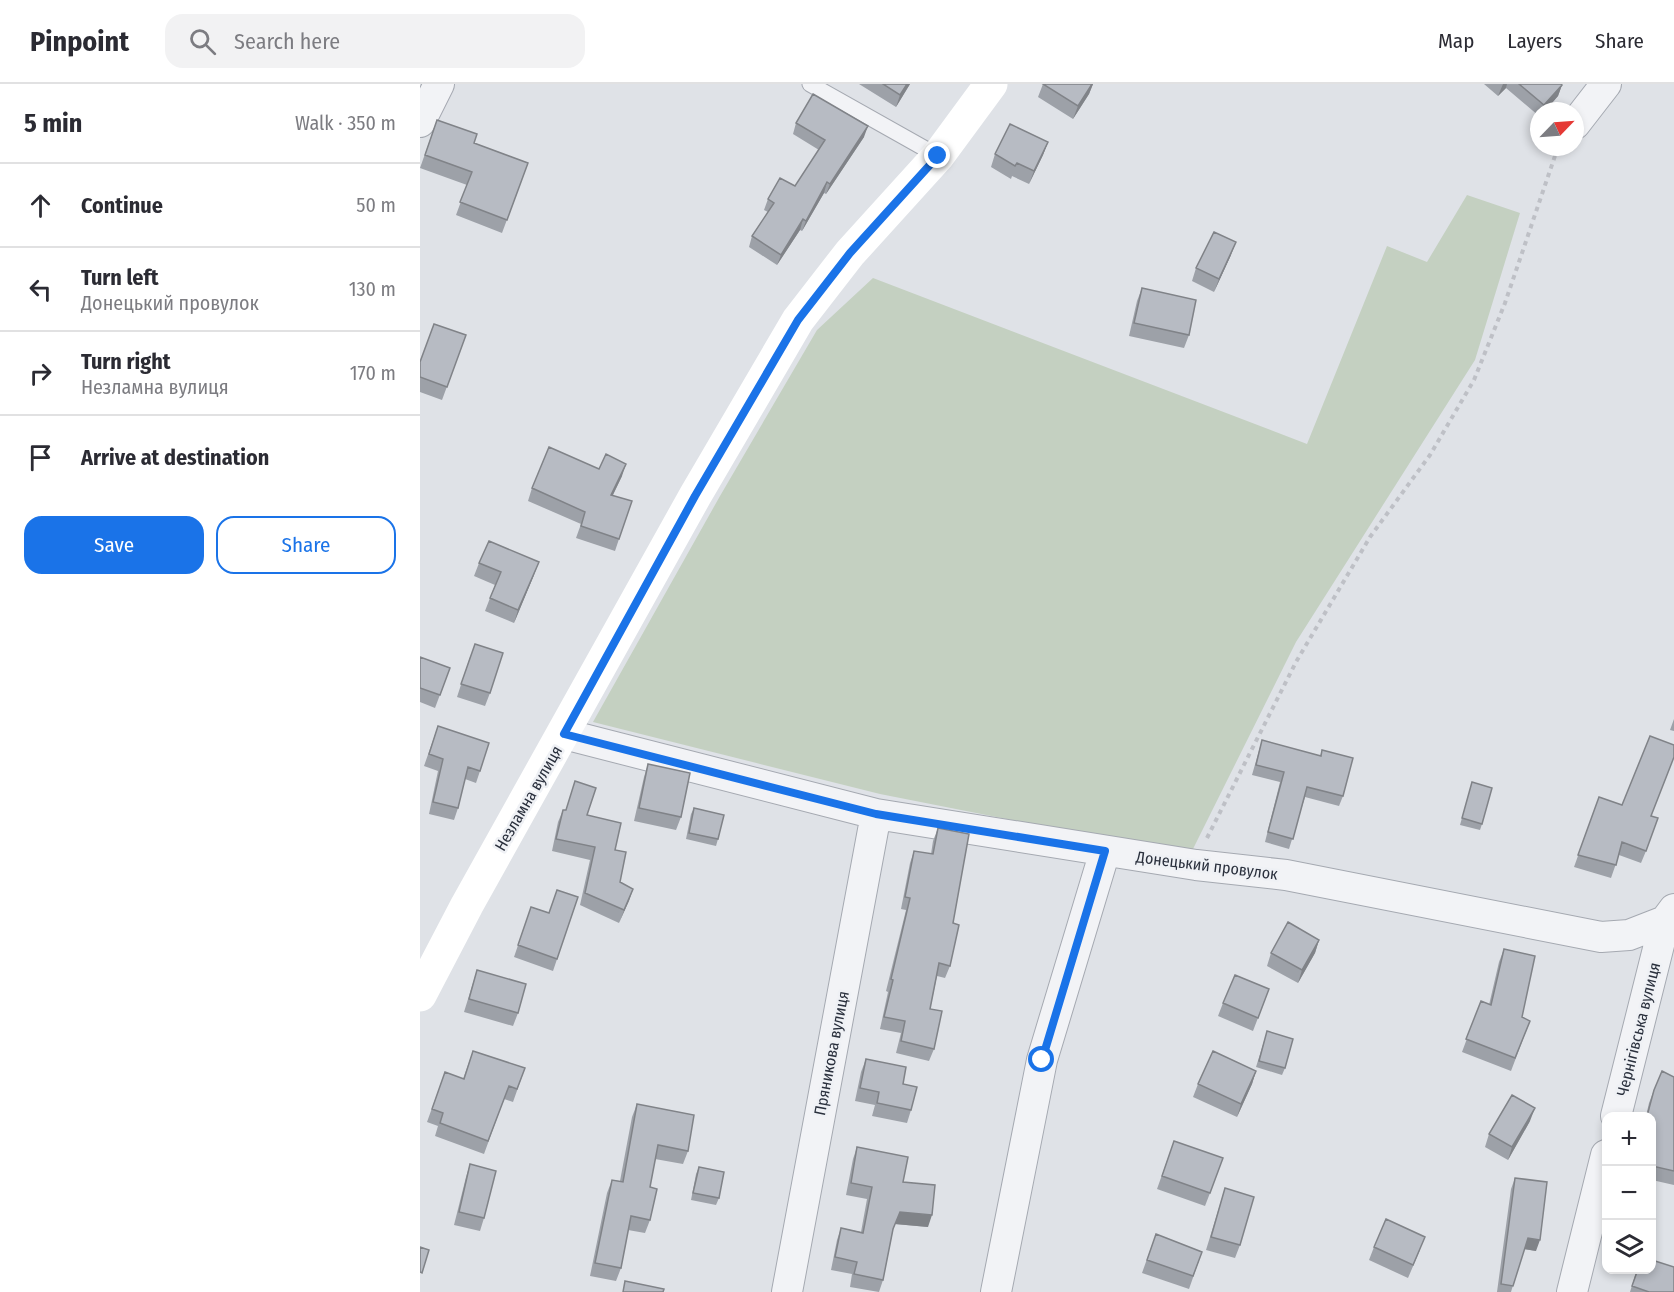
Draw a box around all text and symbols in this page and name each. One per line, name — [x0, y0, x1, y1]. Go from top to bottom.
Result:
search box — [165, 14, 585, 68]
text: Pinpoint — [30, 25, 129, 58]
icon: search — [186, 25, 219, 58]
text: Search here — [234, 28, 340, 55]
text: Map — [1438, 28, 1474, 54]
text: Layers — [1507, 28, 1562, 54]
text: Share — [1595, 28, 1644, 54]
north arrow — [1530, 102, 1584, 156]
text: 5 min — [24, 108, 82, 139]
text: Walk · 350 m — [295, 111, 396, 135]
route end — [924, 142, 950, 168]
icon: ahead — [24, 189, 57, 222]
text: Continue — [81, 192, 163, 219]
text: 50 m — [356, 193, 396, 217]
text: Turn left — [81, 264, 159, 291]
icon: left — [24, 273, 57, 306]
text: 130 m — [349, 277, 396, 301]
text: Донецький провулок — [81, 291, 259, 315]
text: Turn right — [81, 348, 170, 375]
icon: right — [24, 357, 57, 390]
text: 170 m — [350, 361, 396, 385]
text: Незламна вулиця — [81, 375, 229, 399]
icon: arrive — [24, 441, 57, 474]
text: Arrive at destination — [81, 444, 269, 471]
button: Save — [24, 516, 204, 574]
button: Share — [216, 516, 396, 574]
street label: Незламна вулиця — [491, 742, 566, 854]
street label: Донецький провулок — [1134, 847, 1279, 884]
street label: Чернігівська вулиця — [1613, 960, 1664, 1098]
street label: Пряникова вулиця — [810, 989, 853, 1117]
route start — [1028, 1046, 1054, 1072]
map controls — [1602, 1112, 1656, 1274]
button: + — [1602, 1112, 1656, 1166]
button: − — [1602, 1166, 1656, 1220]
button: layers — [1602, 1220, 1656, 1274]

